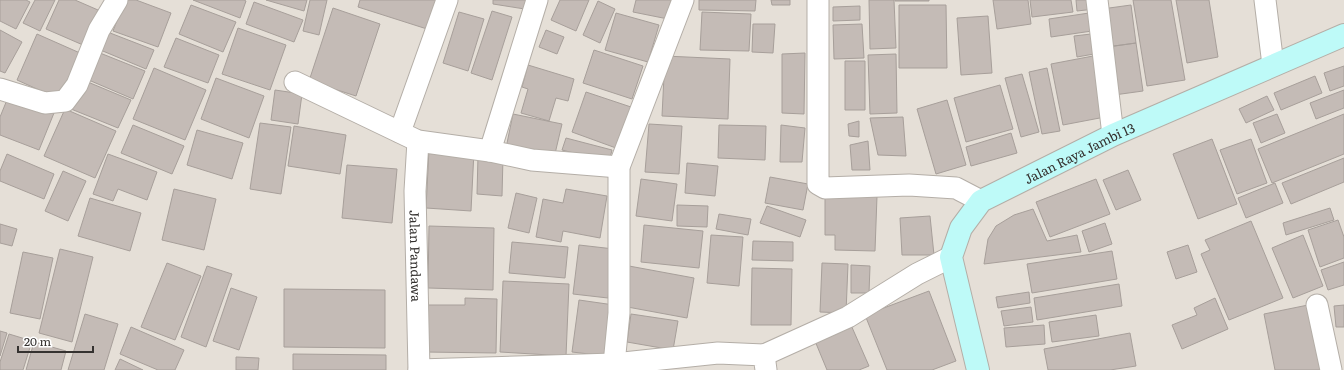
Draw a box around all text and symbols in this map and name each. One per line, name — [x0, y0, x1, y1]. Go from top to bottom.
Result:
street label: Jalan Raya Jambi 13 — [1020, 117, 1138, 188]
street label: Jalan Pandawa — [406, 210, 427, 302]
scale bar — [18, 328, 93, 354]
text: 20 m — [24, 332, 51, 350]

